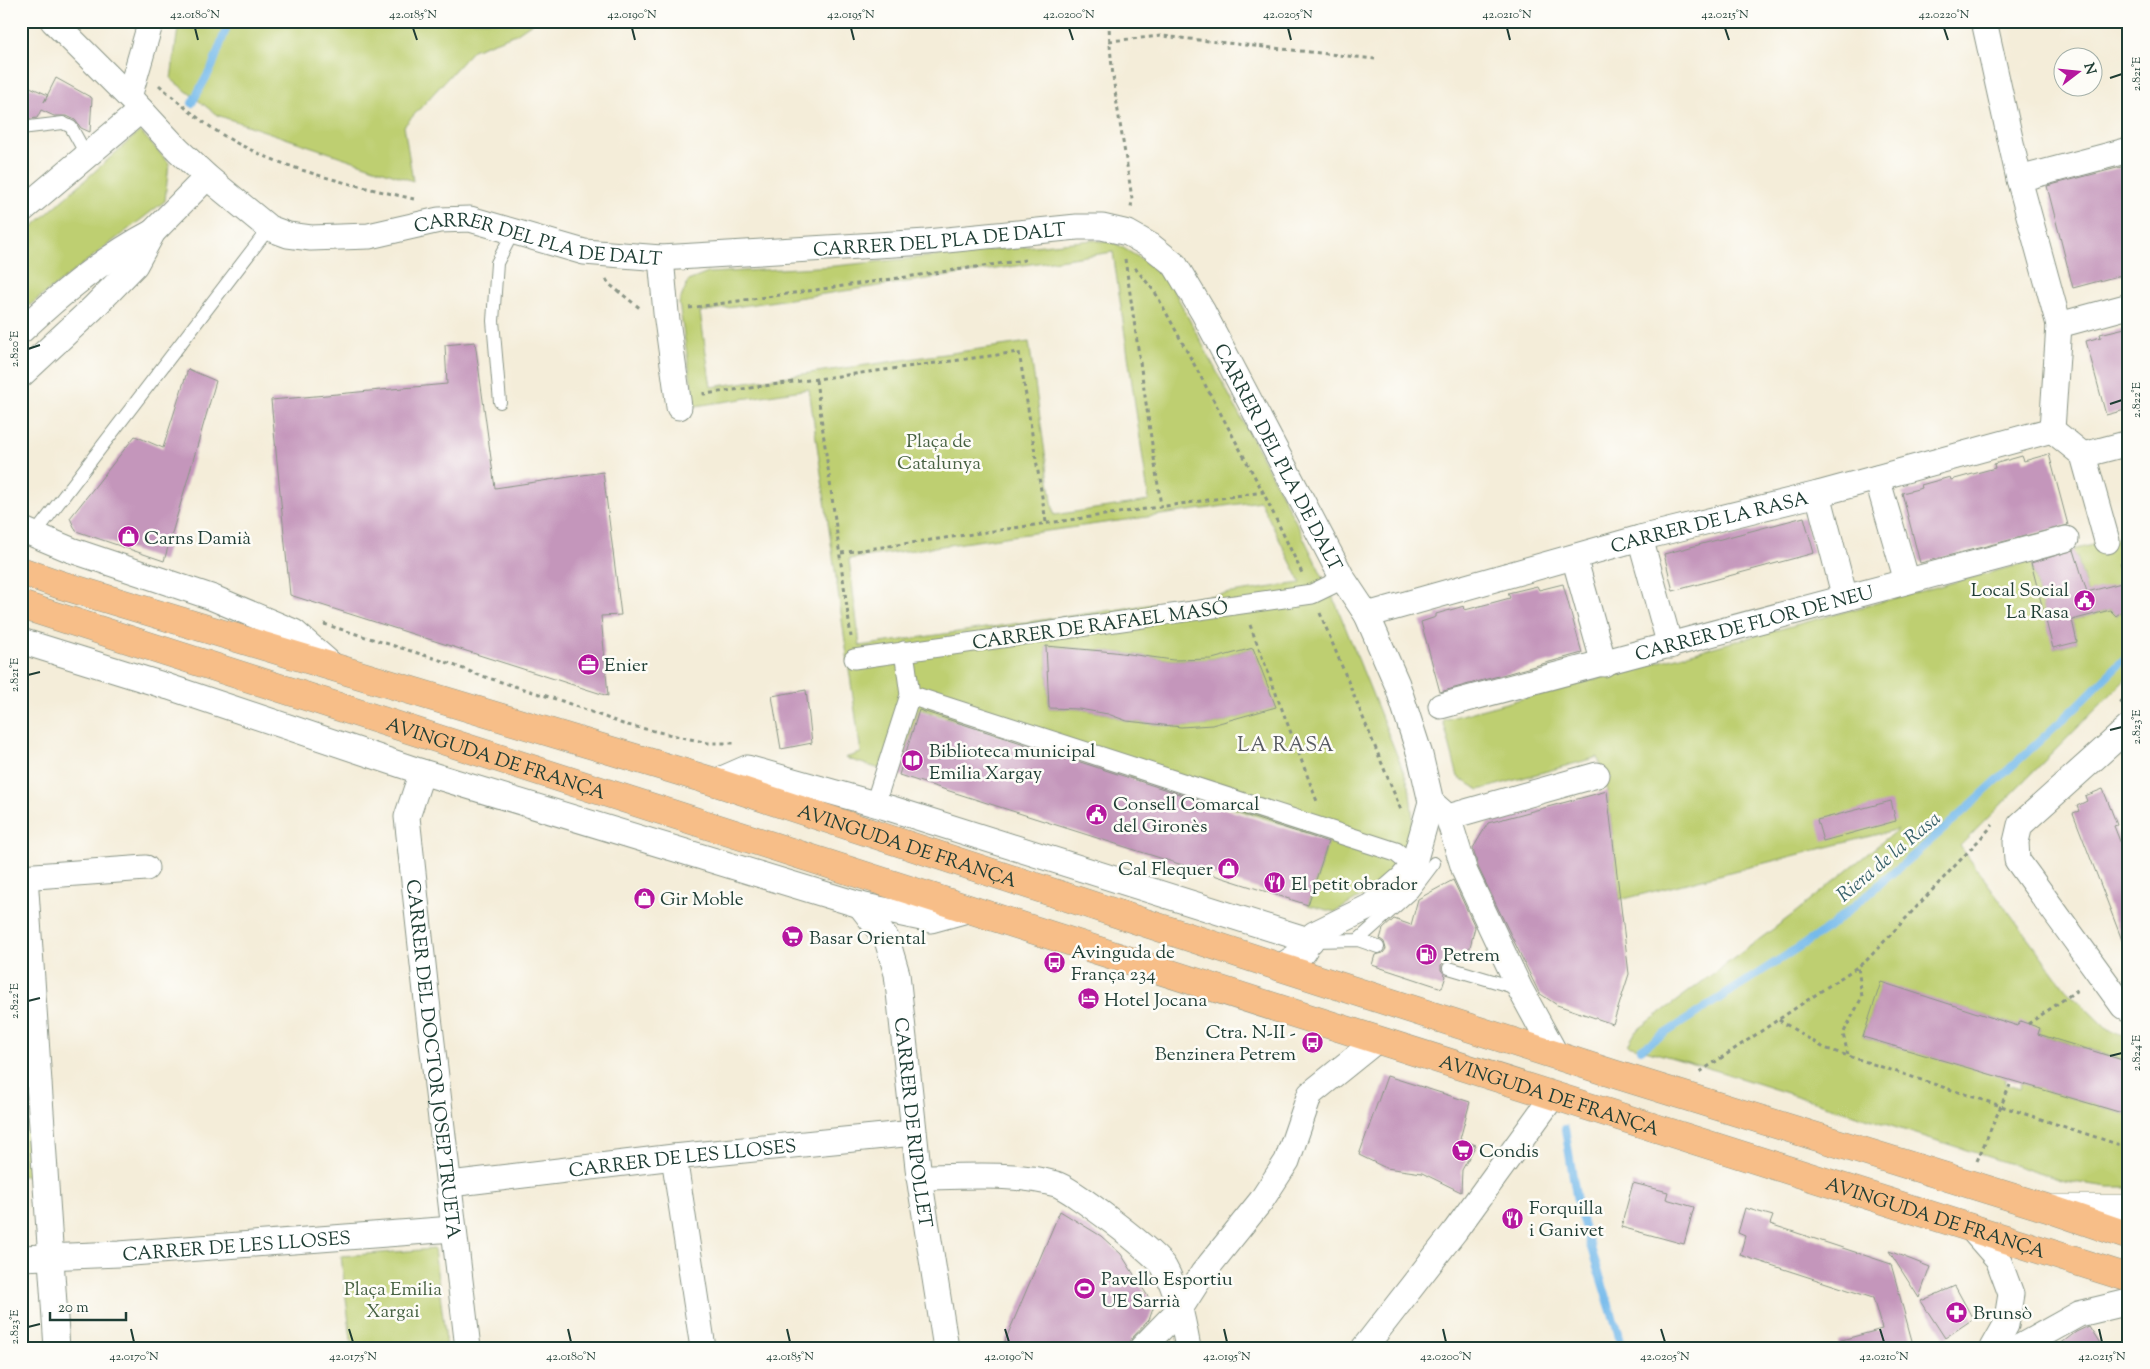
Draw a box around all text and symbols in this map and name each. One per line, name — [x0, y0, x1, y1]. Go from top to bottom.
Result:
text: 42.0180°N — [170, 6, 220, 24]
text: 42.0185°N — [389, 6, 437, 24]
text: 42.0190°N — [607, 6, 657, 24]
text: 42.0195°N — [827, 6, 875, 24]
text: 42.0200°N — [1043, 6, 1095, 24]
text: 42.0205°N — [1263, 6, 1313, 24]
text: 42.0210°N — [1483, 6, 1532, 24]
text: 42.0215°N — [1701, 6, 1749, 24]
text: 42.0220°N — [1919, 6, 1970, 24]
north arrow — [2052, 48, 2102, 98]
text: 2.821°E — [2128, 56, 2146, 91]
text: N — [2077, 61, 2100, 77]
street label: CARRER DEL PLA DE DALT — [412, 208, 663, 274]
street label: CARRER DEL PLA DE DALT — [813, 217, 1067, 265]
text: 2.820°E — [6, 330, 24, 367]
street label: CARRER DEL PLA DE DALT — [1206, 339, 1348, 577]
text: 2.822°E — [2128, 381, 2146, 418]
park label: Plaça de Catalunya — [897, 429, 981, 478]
street label: CARRER DE LA RASA — [1608, 486, 1812, 562]
shop icon: Carns Damià — [116, 525, 140, 549]
place label: Carns Damià — [144, 526, 251, 553]
place label: Local Social La Rasa — [1971, 578, 2069, 627]
street label: CARRER DE FLOR DE NEU — [1632, 580, 1877, 670]
public building icon: Local Social La Rasa — [2073, 588, 2097, 612]
street label: CARRER DE RAFAEL MASÓ — [971, 595, 1230, 658]
office icon: Enier — [576, 652, 600, 676]
place label: Enier — [604, 653, 648, 680]
text: 2.821°E — [6, 657, 24, 692]
text: 2.823°E — [2128, 709, 2146, 745]
street label: AVINGUDA DE FRANÇA — [382, 712, 609, 808]
district label: LA RASA — [1237, 732, 1335, 761]
place label: Biblioteca municipal Emilia Xargay — [929, 739, 1096, 788]
library icon: Biblioteca municipal Emilia Xargay — [901, 749, 925, 773]
place label: Consell Comarcal del Gironès — [1113, 792, 1259, 841]
street label: AVINGUDA DE FRANÇA — [793, 799, 1021, 896]
public building icon: Consell Comarcal del Gironès — [1085, 802, 1109, 826]
water label: Riera de la Rasa — [1831, 806, 1948, 910]
shop icon: Cal Flequer — [1217, 856, 1241, 880]
place label: Cal Flequer — [1118, 857, 1213, 884]
restaurant icon: El petit obrador — [1263, 871, 1287, 895]
place label: El petit obrador — [1291, 872, 1418, 899]
street label: CARRER DEL DOCTOR JOSEP TRUETA — [398, 878, 466, 1241]
shop icon: Gir Moble — [632, 886, 656, 910]
place label: Gir Moble — [660, 887, 744, 914]
supermarket icon: Basar Oriental — [781, 925, 805, 949]
place label: Basar Oriental — [809, 926, 926, 953]
place label: Avinguda de França 234 — [1071, 940, 1175, 989]
fuel station icon: Petrem — [1415, 942, 1439, 966]
place label: Petrem — [1443, 943, 1500, 970]
bus stop icon: Avinguda de França 234 — [1043, 950, 1067, 974]
text: 2.822°E — [6, 982, 24, 1019]
hotel icon: Hotel Jocana — [1076, 987, 1100, 1011]
place label: Hotel Jocana — [1104, 988, 1207, 1015]
street label: CARRER DE RIPOLLET — [886, 1016, 938, 1230]
place label: Ctra. N-II - Benzinera Petrem — [1155, 1020, 1296, 1069]
bus stop icon: Ctra. N-II - Benzinera Petrem — [1300, 1030, 1324, 1054]
text: 2.824°E — [2128, 1034, 2146, 1071]
street label: AVINGUDA DE FRANÇA — [1435, 1049, 1663, 1144]
street label: CARRER DE LES LLOSES — [567, 1134, 798, 1186]
supermarket icon: Condis — [1451, 1138, 1475, 1162]
place label: Condis — [1479, 1139, 1539, 1166]
street label: AVINGUDA DE FRANÇA — [1821, 1172, 2049, 1267]
place label: Forquilla i Ganivet — [1529, 1196, 1604, 1245]
restaurant icon: Forquilla i Ganivet — [1501, 1206, 1525, 1230]
street label: CARRER DE LES LLOSES — [122, 1226, 352, 1270]
place label: Pavello Esportiu UE Sarrià — [1101, 1267, 1233, 1316]
park label: Plaça Emilia Xargai — [344, 1277, 442, 1326]
sports icon: Pavello Esportiu UE Sarrià — [1073, 1277, 1097, 1301]
scale bar — [50, 1289, 126, 1321]
text: 20 m — [58, 1298, 89, 1319]
pharmacy icon: Brunsò — [1945, 1300, 1969, 1324]
place label: Brunsò — [1973, 1301, 2032, 1328]
text: 2.823°E — [6, 1309, 24, 1345]
text: 42.0170°N — [109, 1348, 159, 1366]
text: 42.0175°N — [329, 1348, 377, 1366]
text: 42.0180°N — [546, 1348, 596, 1366]
text: 42.0185°N — [766, 1348, 814, 1366]
text: 42.0190°N — [984, 1348, 1034, 1366]
text: 42.0195°N — [1203, 1348, 1251, 1366]
text: 42.0200°N — [1420, 1348, 1472, 1366]
text: 42.0205°N — [1640, 1348, 1690, 1366]
text: 42.0210°N — [1860, 1348, 1909, 1366]
text: 42.0215°N — [2078, 1348, 2126, 1366]

